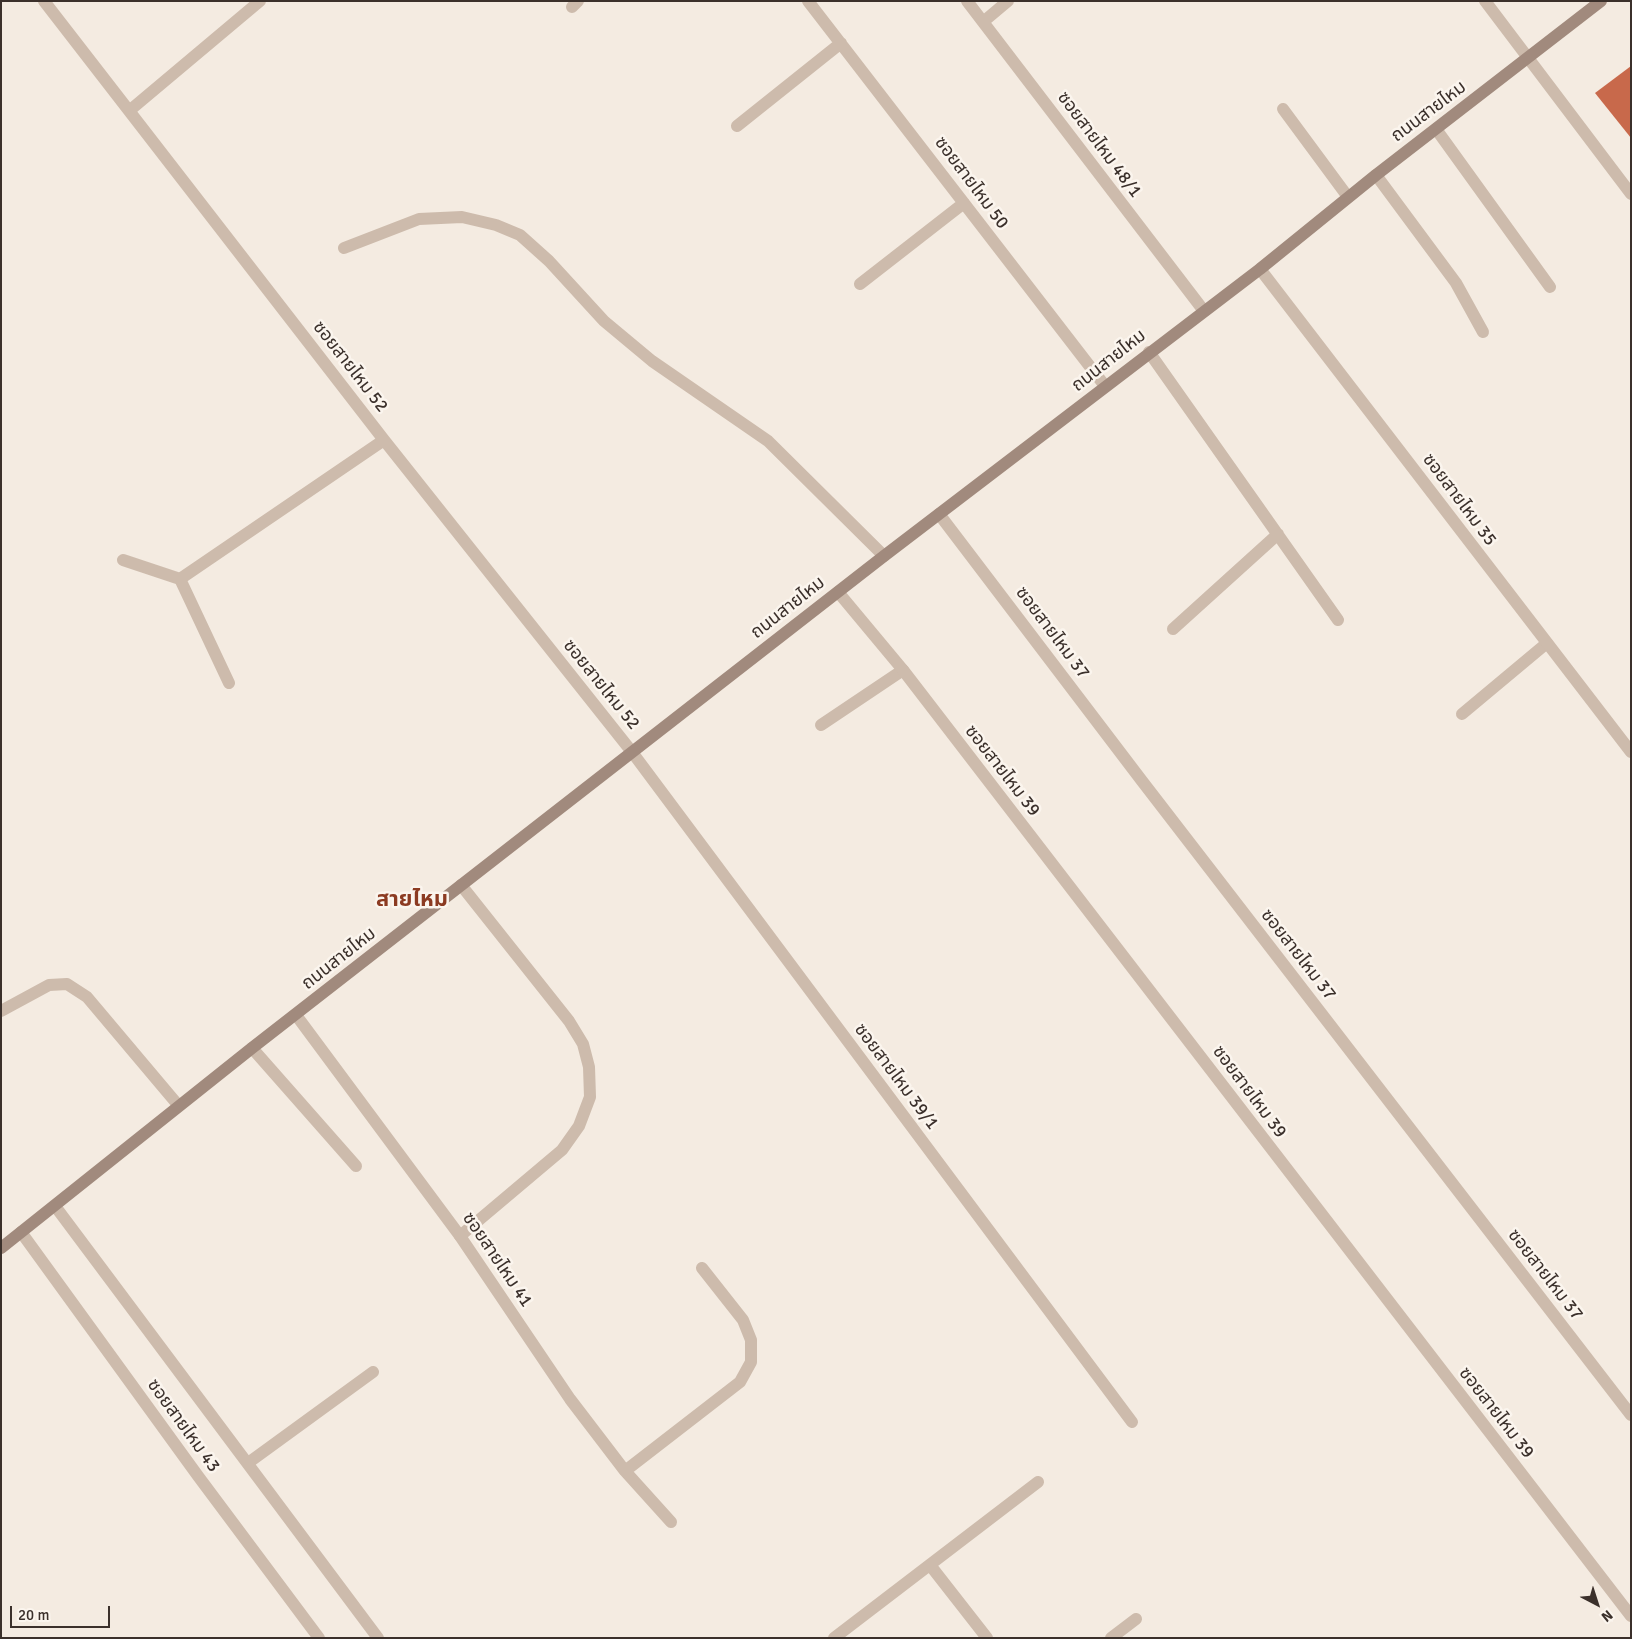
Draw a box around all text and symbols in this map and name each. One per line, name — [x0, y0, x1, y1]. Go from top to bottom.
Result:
street label: ถนนสายไหม — [1387, 77, 1471, 147]
street label: ซอยสายไหม 48/1 — [1052, 88, 1146, 202]
street label: ซอยสายไหม 50 — [929, 133, 1013, 233]
street label: ซอยสายไหม 52 — [308, 317, 392, 417]
street label: ถนนสายไหม — [1068, 325, 1150, 397]
street label: ซอยสายไหม 35 — [1417, 450, 1501, 550]
street label: ถนนสายไหม — [747, 572, 829, 644]
street label: ซอยสายไหม 37 — [1010, 583, 1094, 683]
street label: ซอยสายไหม 52 — [558, 636, 644, 734]
street label: ซอยสายไหม 39 — [960, 721, 1044, 821]
district label: สายไหม — [376, 887, 448, 913]
street label: ซอยสายไหม 37 — [1256, 905, 1340, 1005]
street label: ถนนสายไหม — [298, 923, 380, 995]
street label: ซอยสายไหม 39/1 — [849, 1020, 943, 1134]
street label: ซอยสายไหม 39 — [1207, 1042, 1291, 1142]
street label: ซอยสายไหม 41 — [457, 1208, 537, 1312]
street label: ซอยสายไหม 37 — [1503, 1225, 1587, 1325]
street label: ซอยสายไหม 39 — [1454, 1363, 1538, 1463]
street label: ซอยสายไหม 43 — [142, 1375, 224, 1477]
north arrow — [1572, 1579, 1622, 1629]
scale bar — [12, 1596, 112, 1628]
text: 20 m — [18, 1606, 49, 1624]
text: N — [1598, 1606, 1616, 1626]

